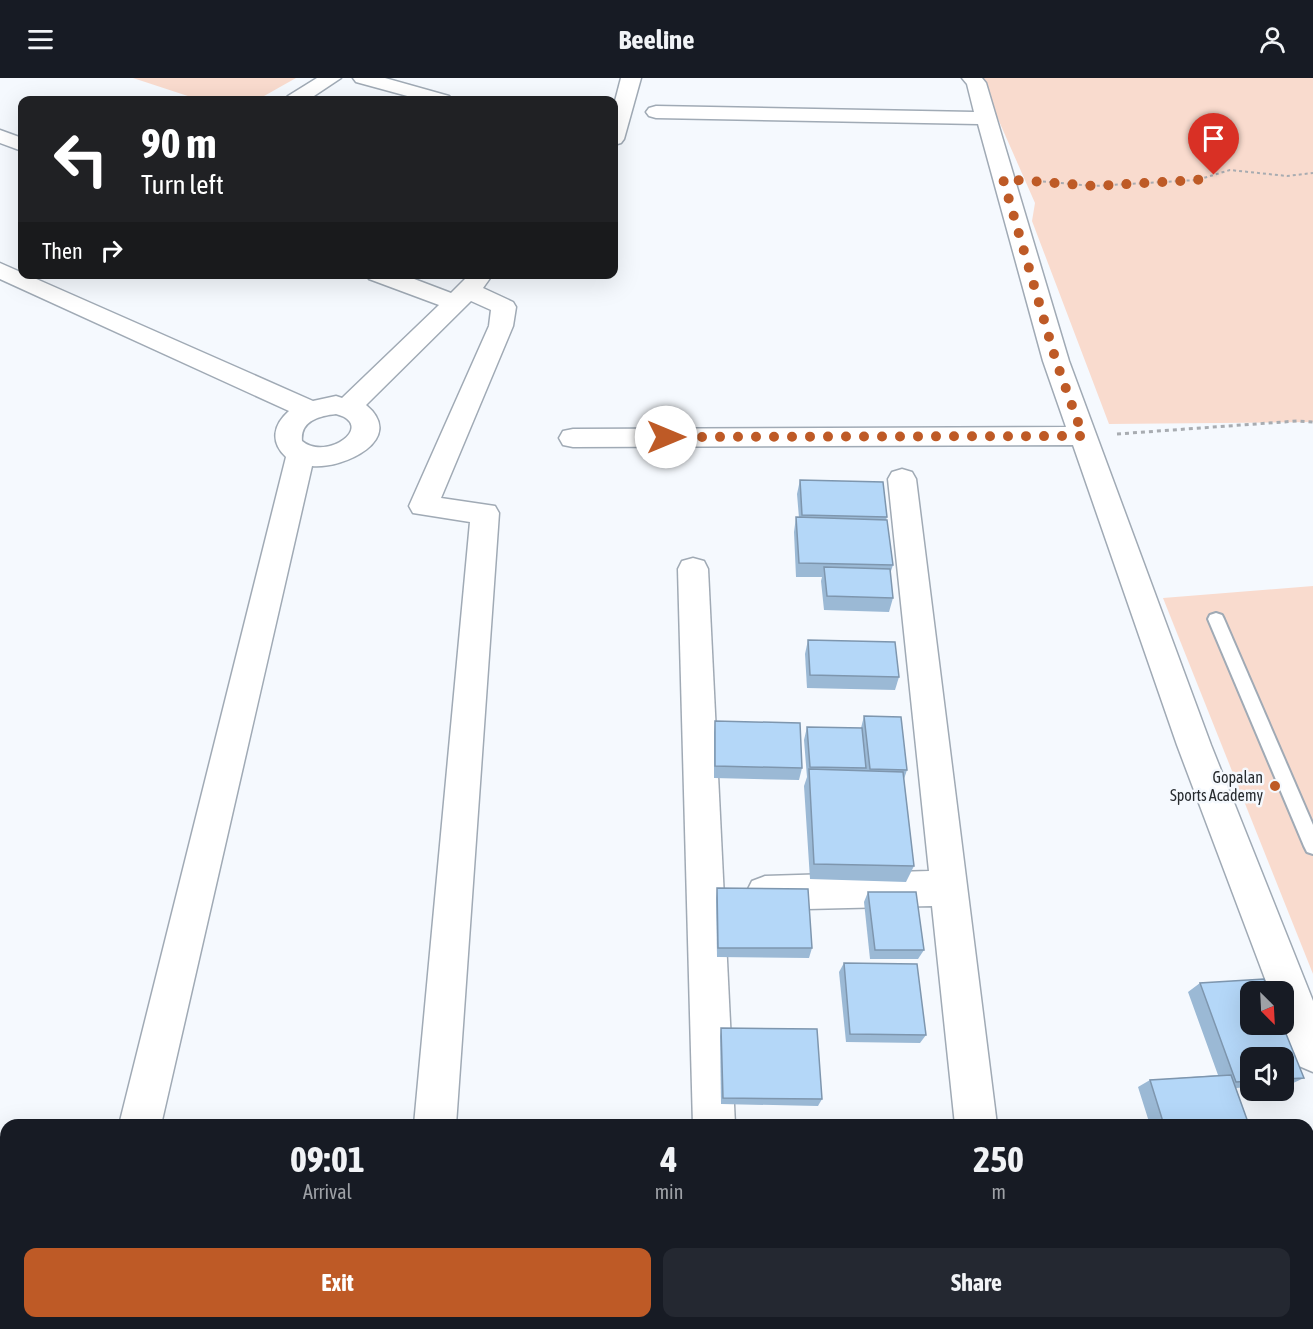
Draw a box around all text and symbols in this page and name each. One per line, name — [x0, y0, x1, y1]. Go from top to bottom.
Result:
icon: menu — [24, 23, 57, 56]
icon: person — [1256, 23, 1289, 56]
text: Beeline — [619, 24, 694, 55]
pin — [1188, 113, 1239, 175]
text: 90 m — [141, 119, 216, 167]
icon: left — [42, 120, 120, 198]
icon: arrive — [1197, 122, 1230, 155]
text: Turn left — [141, 169, 224, 200]
icon: right — [95, 234, 128, 267]
text: Then — [42, 238, 83, 264]
position arrow — [634, 405, 698, 469]
place label: Gopalan Sports Academy — [1170, 768, 1263, 805]
marker: Gopalan Sports Academy — [1268, 779, 1282, 793]
north arrow — [1240, 981, 1294, 1035]
map controls — [1240, 981, 1294, 1101]
button: sound — [1240, 1047, 1294, 1101]
text: 09:01 — [290, 1138, 365, 1180]
text: 4 — [661, 1138, 677, 1180]
text: 250 — [973, 1138, 1024, 1180]
text: Arrival — [303, 1180, 352, 1203]
text: min — [655, 1180, 683, 1203]
text: m — [991, 1180, 1006, 1203]
button: Exit — [24, 1248, 651, 1317]
button: Share — [663, 1248, 1290, 1317]

